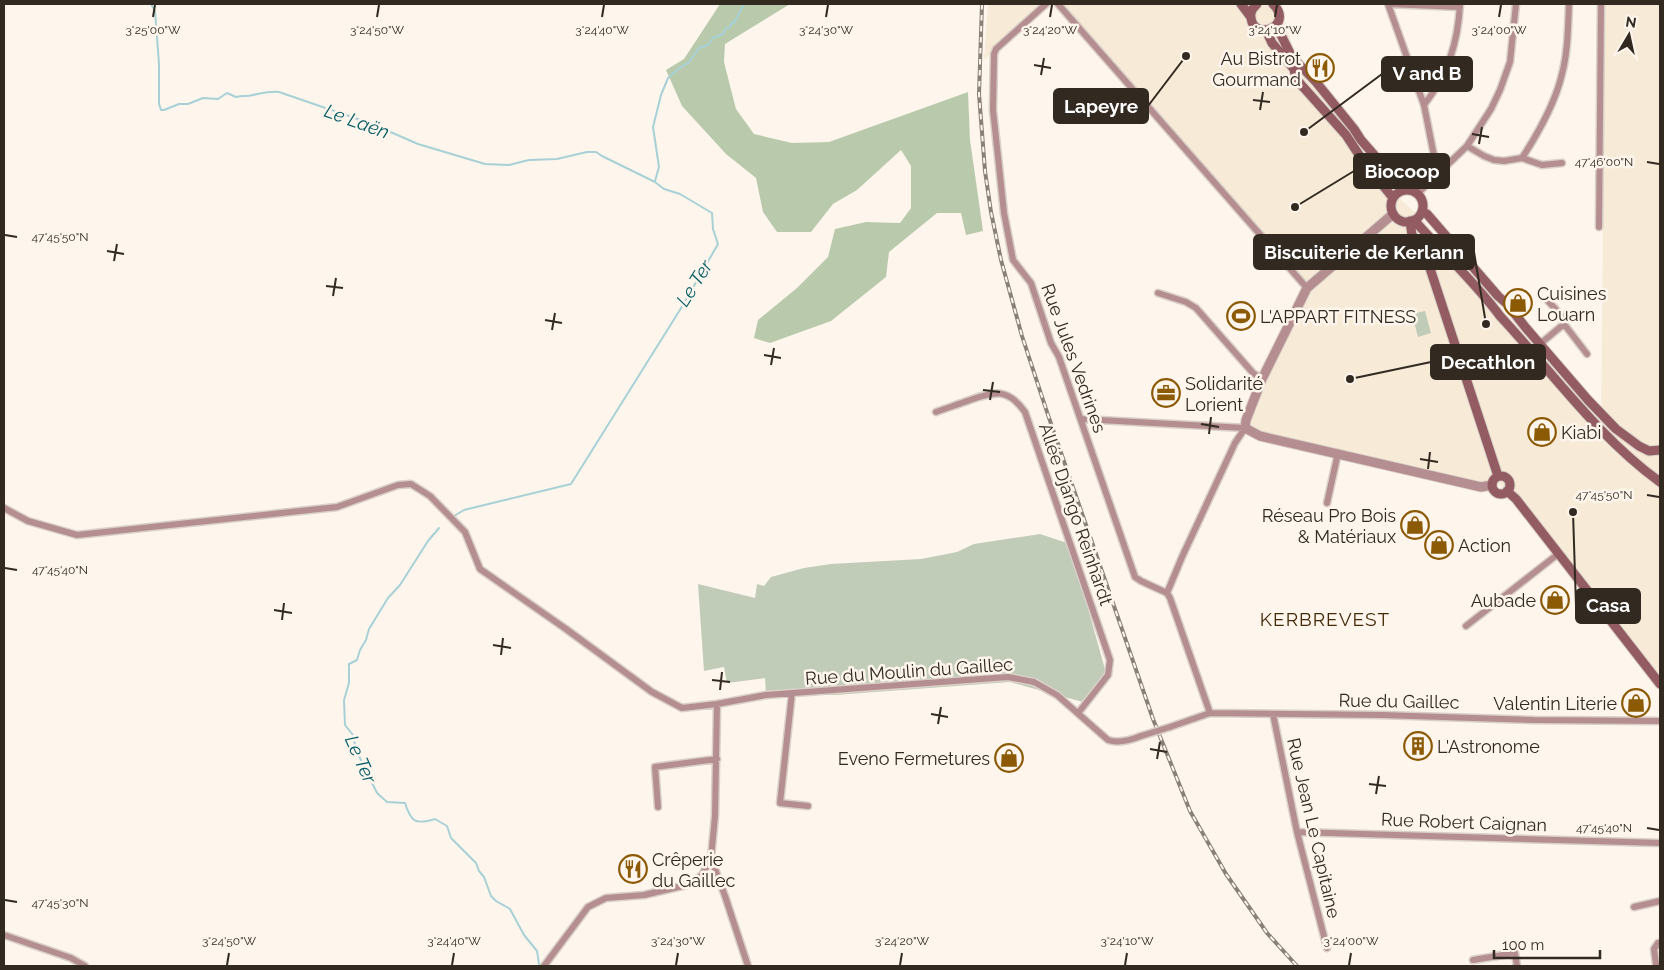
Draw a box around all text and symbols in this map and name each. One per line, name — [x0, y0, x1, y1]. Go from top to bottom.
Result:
north arrow — [1604, 10, 1654, 60]
text: N — [1625, 13, 1638, 31]
text: 3°25'00"W — [125, 23, 181, 37]
text: 3°24'50"W — [350, 23, 404, 37]
text: 3°24'40"W — [575, 23, 629, 37]
text: 3°24'30"W — [799, 23, 853, 37]
text: 3°24'20"W — [1023, 23, 1077, 37]
text: 3°24'10"W — [1249, 23, 1302, 37]
text: 3°24'00"W — [1471, 23, 1527, 37]
place label: Au Bistrot Gourmand — [1212, 48, 1301, 90]
restaurant icon: Au Bistrot Gourmand — [1305, 53, 1335, 83]
callout: V and B — [1382, 57, 1472, 91]
text: V and B — [1393, 62, 1462, 84]
callout: Lapeyre — [1054, 89, 1148, 123]
text: Lapeyre — [1064, 95, 1138, 117]
water label: Le Laën — [322, 99, 392, 143]
callout: Biocoop — [1354, 154, 1449, 188]
text: 47°46'00"N — [1575, 155, 1633, 169]
text: Biocoop — [1365, 160, 1439, 182]
text: 47°45'50"N — [32, 230, 88, 244]
callout: Biscuiterie de Kerlann — [1254, 235, 1474, 269]
text: Biscuiterie de Kerlann — [1264, 241, 1464, 263]
water label: Le Ter — [671, 255, 717, 310]
street label: Rue Jules Vedrines — [1037, 281, 1111, 436]
place label: Cuisines Louarn — [1537, 283, 1607, 325]
shop icon: Cuisines Louarn — [1503, 288, 1533, 318]
sports icon: L'APPART FITNESS — [1226, 301, 1256, 331]
place label: L'APPART FITNESS — [1260, 306, 1416, 327]
callout: Decathlon — [1431, 345, 1545, 379]
text: Decathlon — [1441, 351, 1535, 373]
place label: Solidarité Lorient — [1185, 373, 1264, 415]
office icon: Solidarité Lorient — [1151, 378, 1181, 408]
shop icon: Kiabi — [1527, 417, 1557, 447]
street label: Allée Django Reinhardt — [1035, 420, 1117, 608]
place label: Kiabi — [1561, 422, 1601, 443]
text: 47°45'50"N — [1576, 488, 1632, 502]
place label: Réseau Pro Bois & Matériaux — [1262, 505, 1396, 547]
shop icon: Réseau Pro Bois & Matériaux — [1400, 510, 1430, 540]
shop icon: Action — [1424, 530, 1454, 560]
place label: Action — [1458, 535, 1511, 556]
text: 47°45'40"N — [32, 563, 88, 577]
shop icon: Aubade — [1540, 585, 1570, 615]
callout: Casa — [1576, 589, 1640, 623]
place label: Aubade — [1471, 590, 1536, 611]
text: Casa — [1586, 594, 1630, 616]
district label: KERBREVEST — [1260, 608, 1390, 630]
street label: Rue du Moulin du Gaillec — [804, 653, 1014, 689]
shop icon: Valentin Literie — [1621, 688, 1651, 718]
street label: Rue du Gaillec — [1338, 689, 1460, 713]
place label: Valentin Literie — [1493, 693, 1617, 714]
building icon: L'Astronome — [1403, 731, 1433, 761]
water label: Le Ter — [341, 732, 382, 788]
street label: Rue Jean Le Capitaine — [1283, 736, 1345, 921]
place label: L'Astronome — [1437, 736, 1540, 757]
shop icon: Eveno Fermetures — [994, 743, 1024, 773]
place label: Eveno Fermetures — [838, 748, 990, 769]
street label: Rue Robert Caignan — [1381, 809, 1547, 835]
text: 47°45'40"N — [1576, 821, 1632, 835]
place label: Crêperie du Gaillec — [652, 849, 735, 891]
restaurant icon: Crêperie du Gaillec — [618, 854, 648, 884]
text: 47°45'30"N — [32, 896, 88, 910]
scale bar — [1494, 928, 1600, 960]
text: 3°24'50"W — [202, 934, 256, 948]
text: 3°24'40"W — [427, 934, 481, 948]
text: 3°24'30"W — [651, 934, 705, 948]
text: 3°24'20"W — [875, 934, 929, 948]
text: 3°24'10"W — [1101, 934, 1154, 948]
text: 3°24'00"W — [1323, 934, 1379, 948]
text: 100 m — [1502, 936, 1544, 954]

